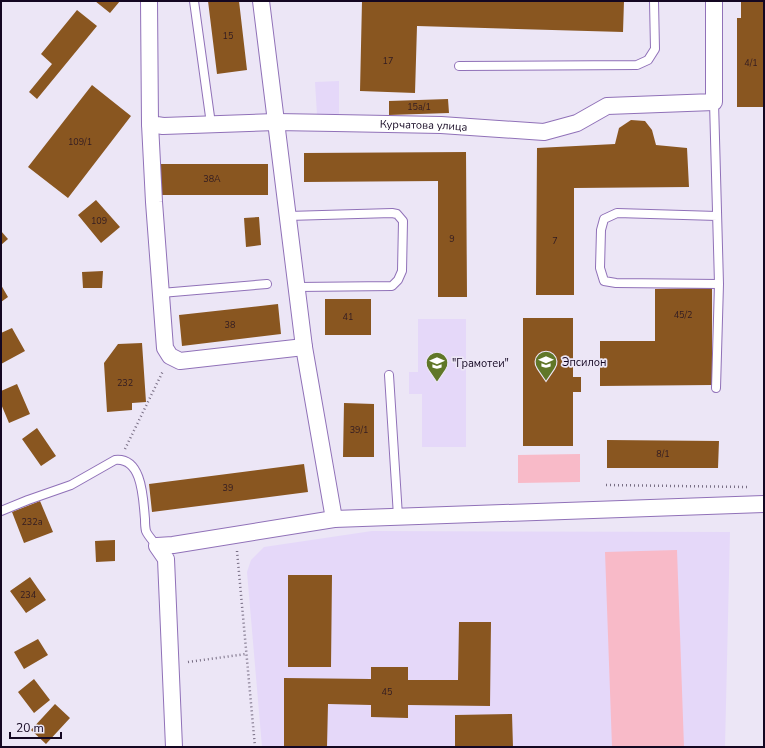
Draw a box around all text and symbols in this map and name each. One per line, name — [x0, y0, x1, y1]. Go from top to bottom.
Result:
house number: 15 — [223, 30, 233, 42]
house number: 17 — [383, 55, 393, 67]
house number: 4/1 — [744, 57, 758, 69]
house number: 15а/1 — [407, 101, 431, 113]
street label: Курчатова улица — [380, 117, 468, 135]
house number: 109/1 — [68, 136, 92, 148]
house number: 38A — [203, 173, 221, 185]
house number: 109 — [91, 215, 107, 227]
house number: 9 — [449, 233, 455, 245]
house number: 7 — [552, 235, 558, 247]
house number: 45/2 — [674, 309, 692, 321]
house number: 41 — [343, 311, 353, 323]
house number: 38 — [225, 319, 235, 331]
school or university icon: Эпсилон — [533, 349, 559, 382]
school or university icon: "Грамотеи" — [424, 350, 450, 383]
place label: Эпсилон — [562, 355, 606, 370]
place label: "Грамотеи" — [452, 356, 509, 371]
house number: 232 — [117, 377, 133, 389]
house number: 39/1 — [350, 424, 368, 436]
house number: 8/1 — [656, 448, 670, 460]
house number: 39 — [223, 482, 233, 494]
house number: 232а — [21, 516, 43, 528]
house number: 234 — [20, 589, 37, 601]
house number: 45 — [382, 686, 392, 698]
scale bar — [10, 714, 61, 740]
text: 20 m — [16, 720, 44, 736]

